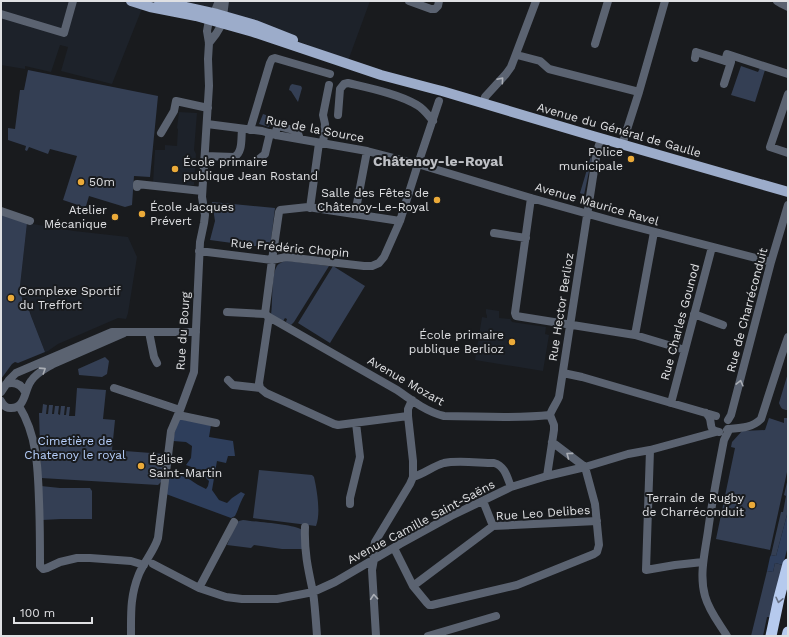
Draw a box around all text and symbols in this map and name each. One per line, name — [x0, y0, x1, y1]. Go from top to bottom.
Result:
one-way arrow — [497, 77, 504, 85]
street label: Avenue du Général de Gaulle — [535, 100, 703, 160]
street label: Rue de la Source — [265, 113, 365, 145]
place label: Police municipale — [559, 145, 623, 173]
district label: Châtenoy-le-Royal — [373, 153, 503, 169]
marker: Police municipale — [626, 154, 636, 164]
place label: École primaire publique Jean Rostand — [183, 155, 318, 183]
marker: École primaire publique Jean Rostand — [170, 164, 180, 174]
place label: 50m — [89, 175, 115, 189]
marker: 50m — [76, 177, 86, 187]
street label: Avenue Maurice Ravel — [533, 180, 661, 228]
place label: Salle des Fêtes de Châtenoy-Le-Royal — [317, 186, 429, 214]
marker: Salle des Fêtes de Châtenoy-Le-Royal — [432, 195, 442, 205]
place label: École Jacques Prévert — [150, 200, 234, 228]
place label: Atelier Mécanique — [44, 203, 107, 231]
marker: École Jacques Prévert — [137, 209, 147, 219]
marker: Atelier Mécanique — [110, 212, 120, 222]
street label: Rue Frédéric Chopin — [230, 236, 350, 260]
street label: Rue de Charréconduit — [724, 246, 770, 374]
street label: Rue Hector Berlioz — [546, 252, 576, 362]
street label: Rue Charles Gounod — [658, 262, 702, 382]
place label: Complexe Sportif du Treffort — [19, 284, 121, 312]
street label: Rue du Bourg — [173, 291, 193, 371]
marker: Complexe Sportif du Treffort — [6, 293, 16, 303]
place label: École primaire publique Berlioz — [409, 328, 504, 356]
marker: École primaire publique Berlioz — [507, 337, 517, 347]
street label: Avenue Mozart — [365, 353, 447, 409]
one-way arrow — [39, 367, 46, 375]
one-way arrow — [735, 380, 743, 386]
park label: Cimetière de Chatenoy le royal — [24, 434, 126, 462]
place label: Église Saint-Martin — [149, 452, 222, 480]
one-way arrow — [566, 453, 573, 460]
marker: Église Saint-Martin — [136, 461, 146, 471]
street label: Avenue Camille Saint-Saëns — [345, 477, 497, 567]
place label: Terrain de Rugby de Charréconduit — [642, 491, 745, 519]
marker: Terrain de Rugby de Charréconduit — [747, 500, 757, 510]
street label: Rue Leo Delibes — [495, 503, 591, 523]
one-way arrow — [369, 594, 378, 600]
one-way arrow — [775, 597, 783, 603]
scale bar — [14, 599, 92, 625]
text: 100 m — [20, 606, 55, 620]

